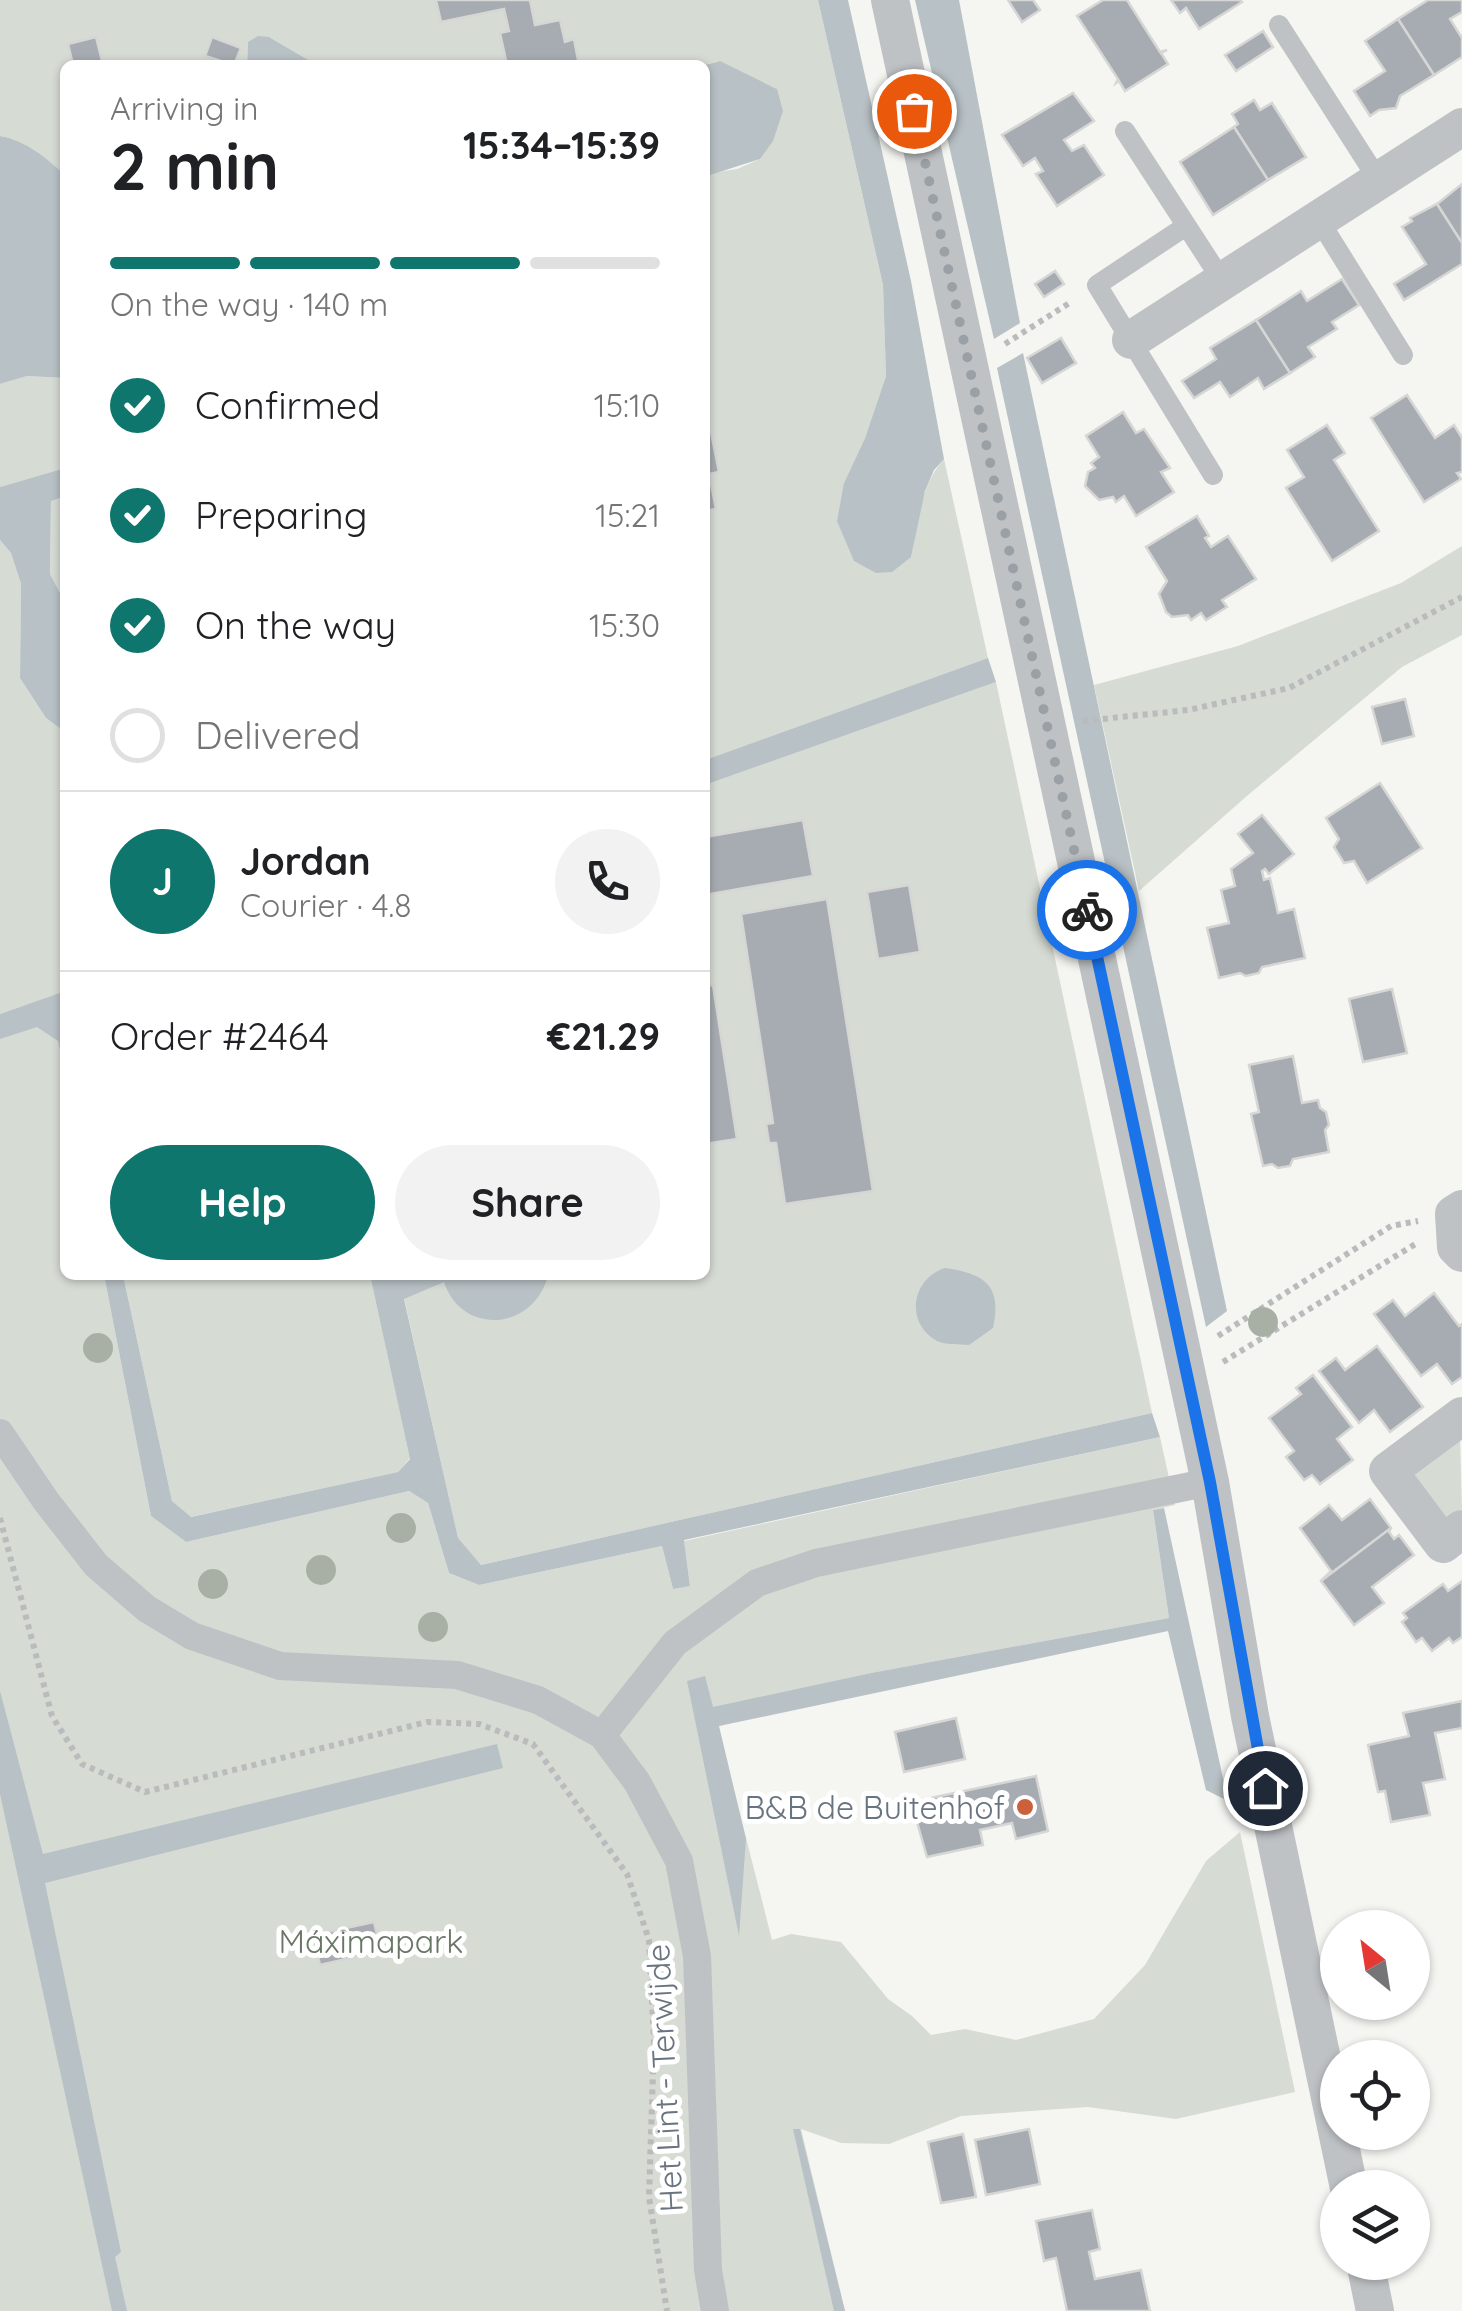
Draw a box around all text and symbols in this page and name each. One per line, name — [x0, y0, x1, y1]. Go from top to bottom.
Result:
pin — [872, 69, 957, 154]
icon: bag — [887, 84, 942, 139]
text: Arriving in — [110, 88, 259, 128]
text: 15:34–15:39 — [463, 121, 660, 169]
text: 2 min — [110, 125, 279, 206]
text: On the way · 140 m — [110, 284, 388, 324]
icon: check — [110, 378, 165, 433]
text: Confirmed — [195, 381, 380, 429]
text: 15:10 — [594, 385, 660, 425]
icon: check — [110, 488, 165, 543]
text: Preparing — [195, 491, 367, 539]
text: 15:21 — [595, 495, 660, 535]
icon: check — [110, 598, 165, 653]
text: On the way — [195, 601, 396, 649]
text: 15:30 — [589, 605, 660, 645]
text: Delivered — [195, 711, 361, 759]
button: phone — [555, 829, 660, 934]
text: Jordan — [240, 837, 371, 885]
text: J — [152, 857, 173, 905]
courier — [1037, 860, 1137, 960]
icon: bike — [1060, 883, 1115, 938]
text: Courier · 4.8 — [240, 885, 412, 925]
text: Order #2464 — [110, 1012, 329, 1060]
text: €21.29 — [547, 1012, 660, 1060]
button: Help — [110, 1145, 375, 1260]
button: Share — [395, 1145, 660, 1260]
pin — [1223, 1746, 1308, 1831]
icon: home — [1238, 1761, 1293, 1816]
place label: B&B de Buitenhof — [744, 1787, 1005, 1827]
marker: B&B de Buitenhof — [1014, 1796, 1036, 1818]
north arrow — [1320, 1910, 1430, 2020]
map controls — [1320, 1910, 1430, 2280]
park label: Máximapark — [279, 1921, 464, 1961]
street label: Het Lint - Terwijde — [637, 1943, 691, 2213]
button: locate — [1320, 2040, 1430, 2150]
button: layers — [1320, 2170, 1430, 2280]

